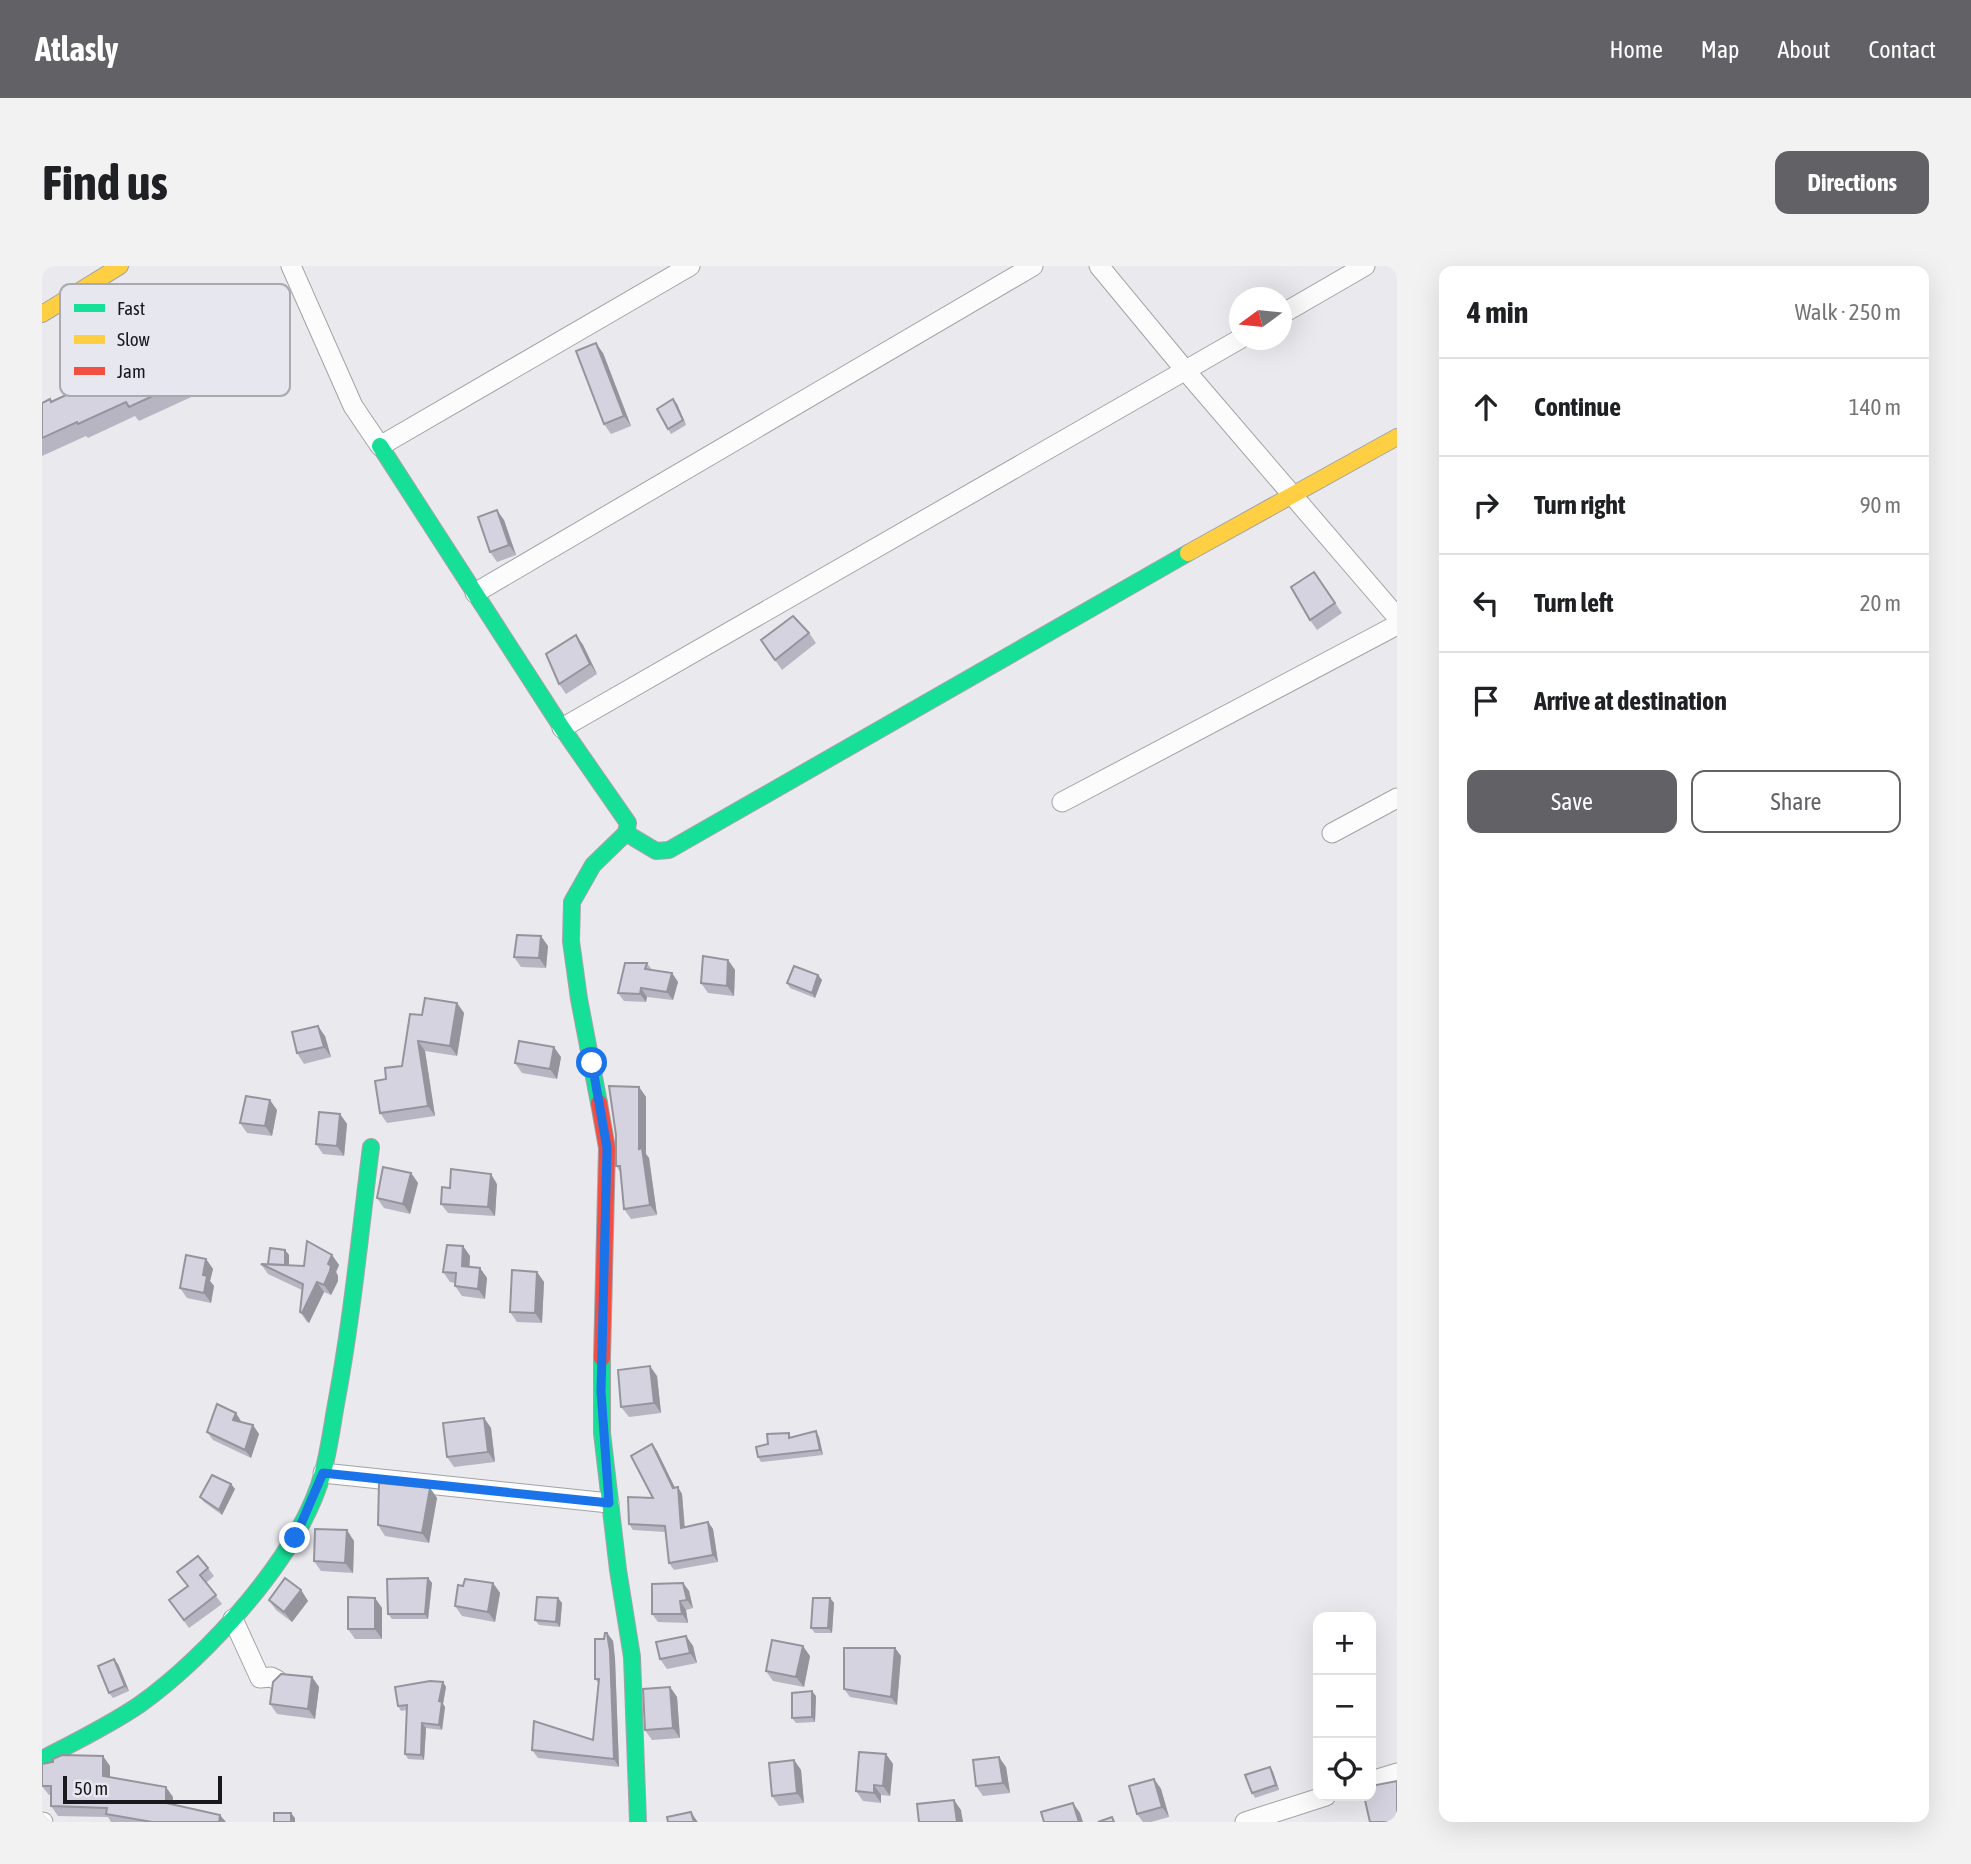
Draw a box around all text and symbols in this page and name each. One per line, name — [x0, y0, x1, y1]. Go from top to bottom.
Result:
text: Atlasly — [35, 30, 118, 68]
text: Home — [1609, 36, 1663, 63]
text: Map — [1701, 36, 1739, 63]
text: About — [1777, 36, 1830, 63]
text: Contact — [1868, 36, 1936, 63]
button: Directions — [1775, 151, 1929, 214]
text: Find us — [42, 154, 168, 210]
legend — [60, 284, 290, 396]
north arrow — [1229, 287, 1292, 350]
text: 4 min — [1467, 295, 1528, 329]
text: Fast — [117, 297, 145, 319]
text: Walk · 250 m — [1795, 299, 1901, 325]
text: Slow — [117, 328, 151, 350]
text: Jam — [117, 360, 146, 382]
icon: ahead — [1467, 388, 1505, 426]
text: Continue — [1534, 392, 1621, 422]
text: 140 m — [1849, 394, 1901, 420]
icon: right — [1467, 486, 1505, 524]
text: Turn right — [1534, 490, 1625, 520]
text: 90 m — [1860, 492, 1901, 518]
icon: left — [1467, 584, 1505, 622]
text: Turn left — [1534, 588, 1614, 618]
text: 20 m — [1860, 590, 1901, 616]
icon: arrive — [1467, 682, 1505, 720]
text: Arrive at destination — [1534, 686, 1727, 716]
button: Save — [1467, 770, 1677, 833]
button: Share — [1691, 770, 1901, 833]
route start — [576, 1047, 607, 1078]
route end — [279, 1522, 310, 1553]
map controls — [1313, 1612, 1376, 1801]
button: + — [1313, 1612, 1376, 1675]
button: − — [1313, 1675, 1376, 1738]
button: locate — [1313, 1738, 1376, 1801]
scale bar — [63, 1773, 222, 1805]
text: 50 m — [74, 1777, 108, 1799]

